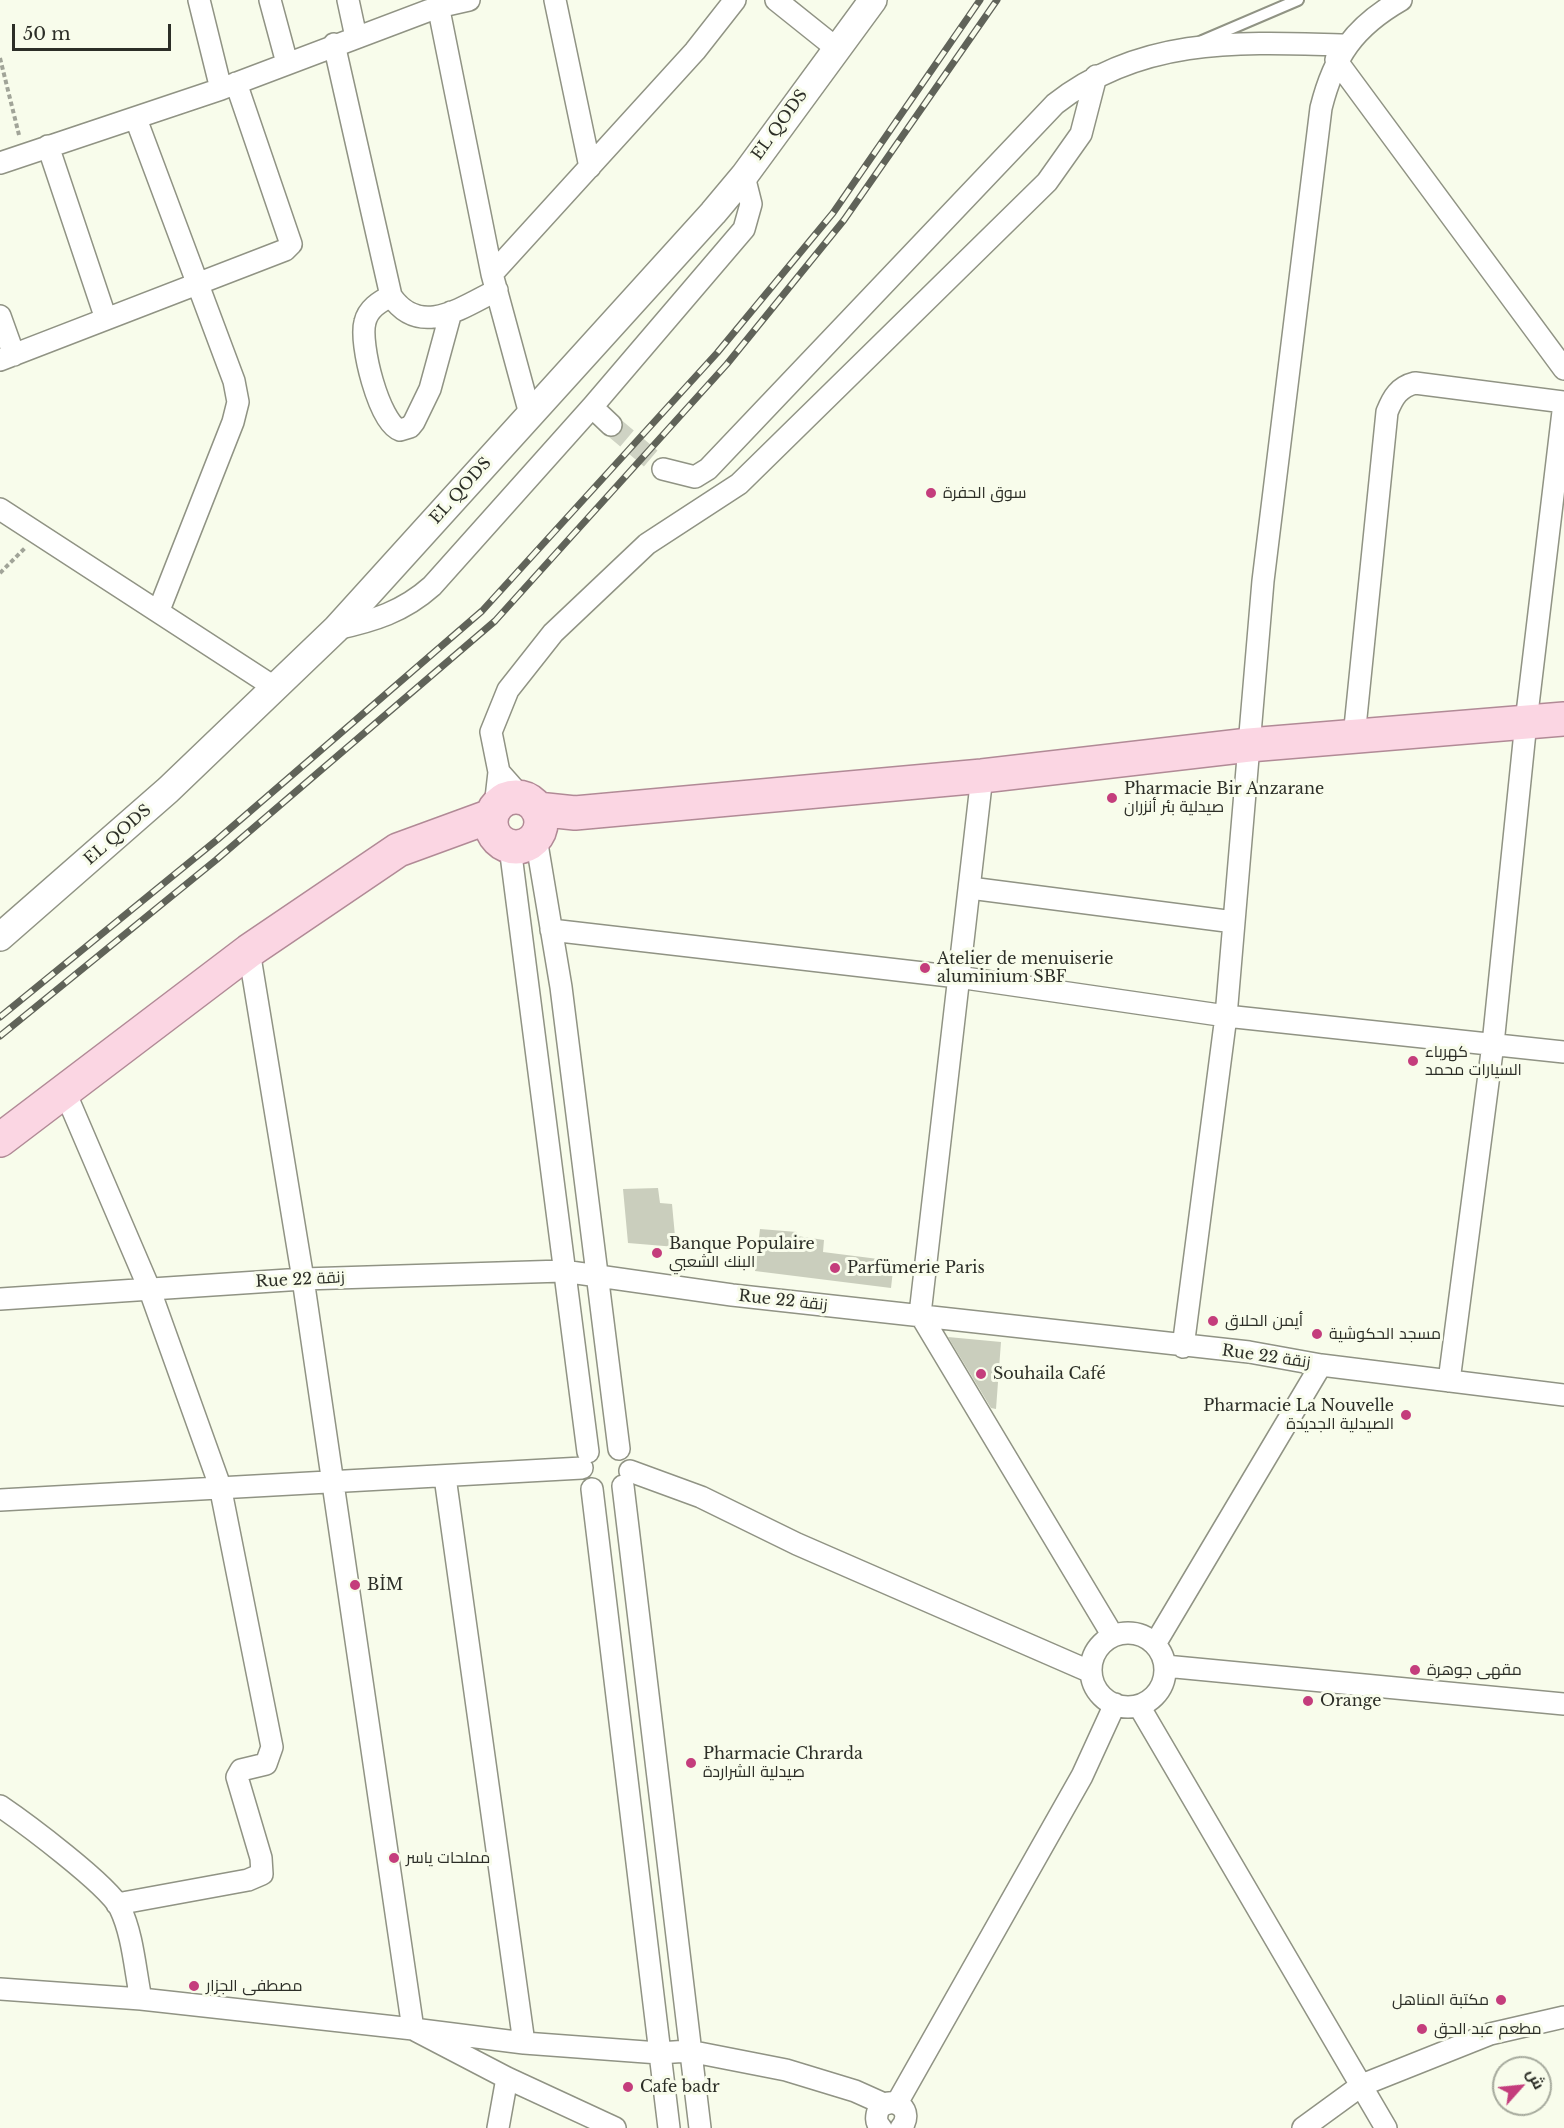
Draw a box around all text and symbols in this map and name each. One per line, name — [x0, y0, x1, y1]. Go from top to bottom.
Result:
scale bar — [15, 12, 174, 50]
text: 50 m — [23, 23, 71, 45]
street label: EL QODS — [748, 86, 812, 164]
street label: EL QODS — [426, 454, 496, 528]
place label: سوق الحفرة — [943, 483, 1027, 503]
marker: سوق الحفرة — [924, 486, 938, 500]
place label: Pharmacie Bir Anzarane صيدلية بئر أنزران — [1124, 779, 1324, 817]
marker: Pharmacie Bir Anzarane صيدلية بئر أنزران — [1105, 791, 1119, 805]
street label: EL QODS — [81, 801, 155, 869]
place label: Atelier de menuiserie aluminium SBF — [937, 949, 1113, 987]
marker: Atelier de menuiserie aluminium SBF — [918, 961, 932, 975]
place label: كهرباء السيارات محمد — [1425, 1042, 1522, 1080]
marker: كهرباء السيارات محمد — [1406, 1054, 1420, 1068]
place label: Banque Populaire البنك الشعبي — [669, 1234, 815, 1272]
marker: Banque Populaire البنك الشعبي — [650, 1246, 664, 1260]
place label: Parfümerie Paris — [847, 1258, 985, 1278]
marker: Parfümerie Paris — [828, 1261, 842, 1275]
street label: Rue 22 زنقة — [255, 1268, 345, 1292]
street label: Rue 22 زنقة — [738, 1287, 828, 1315]
place label: أيمن الحلاق — [1225, 1311, 1303, 1331]
marker: أيمن الحلاق — [1206, 1314, 1220, 1328]
place label: مسجد الحكوشية — [1329, 1324, 1441, 1344]
marker: مسجد الحكوشية — [1310, 1327, 1324, 1341]
street label: Rue 22 زنقة — [1220, 1341, 1312, 1373]
place label: Souhaila Café — [993, 1364, 1106, 1384]
marker: Souhaila Café — [974, 1367, 988, 1381]
place label: Pharmacie La Nouvelle الصيدلية الجديدة — [1203, 1396, 1394, 1434]
marker: Pharmacie La Nouvelle الصيدلية الجديدة — [1399, 1408, 1413, 1422]
place label: BİM — [367, 1575, 403, 1595]
marker: BİM — [348, 1578, 362, 1592]
place label: مقهى جوهرة — [1427, 1660, 1522, 1680]
marker: مقهى جوهرة — [1408, 1663, 1422, 1677]
place label: Orange — [1320, 1691, 1381, 1711]
marker: Orange — [1301, 1694, 1315, 1708]
place label: Pharmacie Chrarda صيدلية الشراردة — [703, 1744, 863, 1782]
marker: Pharmacie Chrarda صيدلية الشراردة — [684, 1756, 698, 1770]
place label: مملحات ياسر — [406, 1848, 490, 1868]
marker: مملحات ياسر — [387, 1851, 401, 1865]
place label: مصطفى الجزار — [206, 1976, 303, 1996]
marker: مصطفى الجزار — [187, 1979, 201, 1993]
place label: مكتبة المناهل — [1392, 1990, 1489, 2010]
marker: مكتبة المناهل — [1494, 1993, 1508, 2007]
place label: مطعم عبد الحق — [1434, 2019, 1542, 2039]
marker: مطعم عبد الحق — [1415, 2022, 1429, 2036]
north arrow — [1492, 2056, 1552, 2116]
text: ش — [1523, 2065, 1550, 2092]
place label: Cafe badr — [640, 2077, 720, 2097]
marker: Cafe badr — [621, 2080, 635, 2094]

